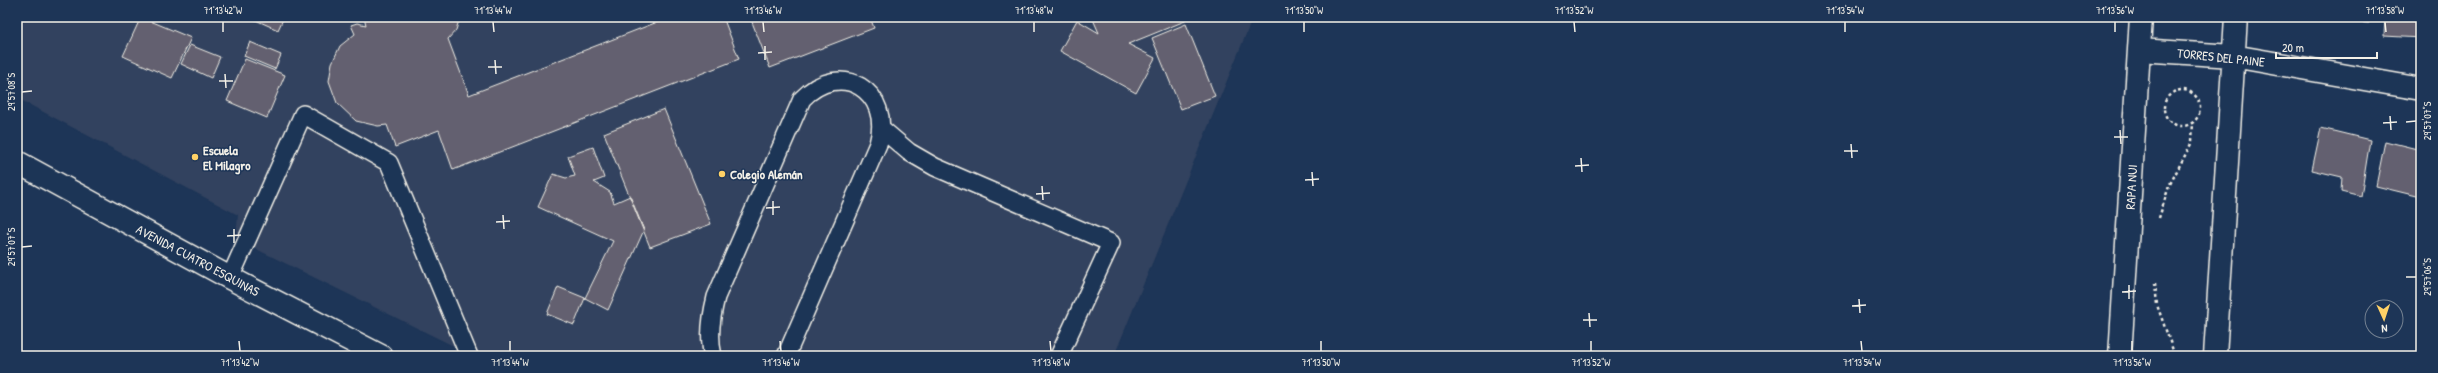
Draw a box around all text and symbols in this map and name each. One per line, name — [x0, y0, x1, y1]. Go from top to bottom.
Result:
text: 71°13'42"W — [204, 4, 243, 17]
text: 71°13'44"W — [474, 4, 513, 17]
text: 71°13'46"W — [744, 4, 783, 17]
text: 71°13'48"W — [1015, 4, 1054, 17]
text: 71°13'50"W — [1285, 4, 1324, 17]
text: 71°13'52"W — [1555, 4, 1594, 17]
text: 71°13'54"W — [1826, 4, 1865, 17]
text: 71°13'56"W — [2096, 4, 2135, 17]
text: 71°13'58"W — [2366, 4, 2405, 17]
scale bar — [2276, 34, 2377, 60]
text: 20 m — [2282, 39, 2304, 56]
street label: TORRES DEL PAINE — [2176, 43, 2266, 71]
text: 29°57'08"S — [5, 73, 18, 111]
text: 29°57'07"S — [2421, 101, 2434, 140]
place label: Escuela El Milagro — [203, 141, 251, 175]
marker: Escuela El Milagro — [190, 152, 200, 162]
street label: RAPA NUI — [2121, 164, 2141, 210]
place label: Colegio Alemán — [730, 165, 803, 184]
marker: Colegio Alemán — [717, 169, 727, 179]
street label: AVENIDA CUATRO ESQUINAS — [133, 220, 263, 300]
text: 29°57'07"S — [5, 227, 18, 266]
text: 29°57'06"S — [2421, 258, 2434, 296]
north arrow — [2364, 299, 2404, 339]
text: N — [2381, 322, 2388, 336]
text: 71°13'42"W — [221, 356, 260, 369]
text: 71°13'44"W — [491, 356, 530, 369]
text: 71°13'46"W — [762, 356, 801, 369]
text: 71°13'48"W — [1032, 356, 1071, 369]
text: 71°13'50"W — [1302, 356, 1341, 369]
text: 71°13'52"W — [1572, 356, 1611, 369]
text: 71°13'54"W — [1843, 356, 1882, 369]
text: 71°13'56"W — [2113, 356, 2152, 369]

